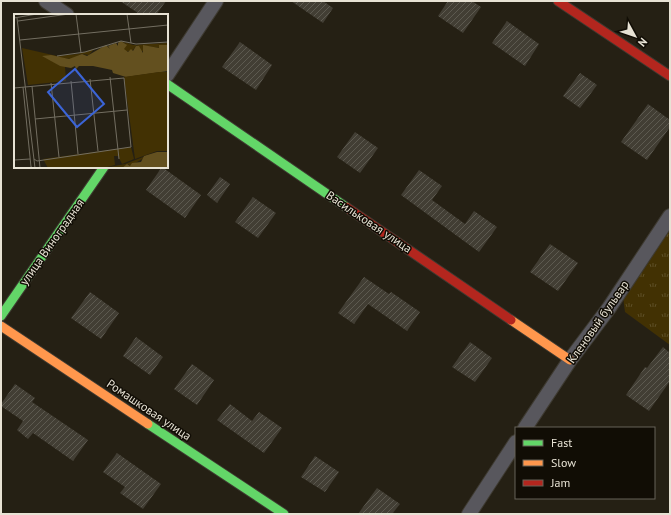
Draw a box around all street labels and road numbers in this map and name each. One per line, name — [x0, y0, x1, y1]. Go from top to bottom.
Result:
street label: Васильковая улица — [324, 187, 415, 256]
street label: улица Виноградная — [16, 196, 87, 288]
street label: Кленовый бульвар — [563, 277, 632, 366]
street label: Ромашковая улица — [104, 376, 194, 443]

